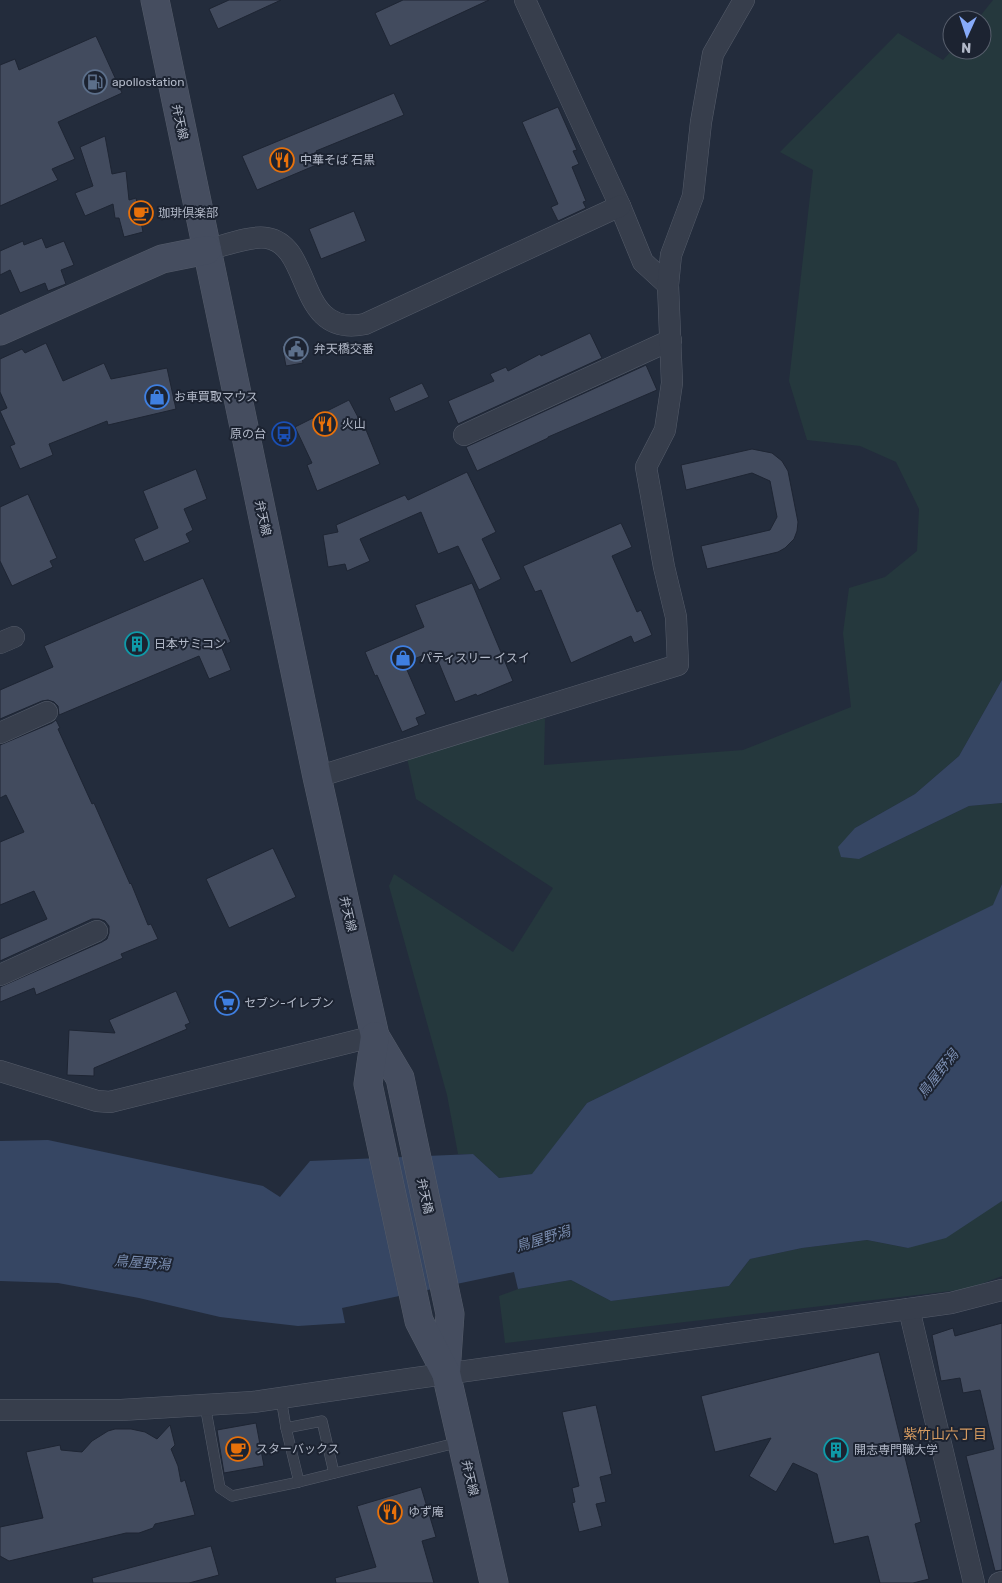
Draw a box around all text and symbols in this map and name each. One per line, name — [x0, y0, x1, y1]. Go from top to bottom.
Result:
north arrow — [942, 10, 992, 60]
text: N — [961, 39, 972, 56]
fuel station icon: apollostation — [82, 69, 108, 95]
place label: apollostation — [112, 75, 185, 89]
street label: 弁天線 — [169, 103, 191, 141]
restaurant icon: 中華そば 石黒 — [269, 147, 295, 173]
place label: 中華そば 石黒 — [300, 153, 375, 167]
cafe icon: 珈琲倶楽部 — [128, 200, 154, 226]
place label: 珈琲倶楽部 — [158, 206, 218, 220]
public building icon: 弁天橋交番 — [283, 336, 309, 362]
place label: 弁天橋交番 — [314, 342, 374, 356]
shop icon: お車買取マウス — [144, 384, 170, 410]
place label: お車買取マウス — [174, 390, 258, 404]
restaurant icon: 火山 — [312, 411, 338, 437]
place label: 火山 — [342, 417, 366, 431]
bus stop icon: 原の台 — [271, 421, 297, 447]
place label: 原の台 — [230, 427, 266, 441]
street label: 弁天線 — [252, 499, 274, 537]
building icon: 日本サミコン — [124, 631, 150, 657]
place label: 日本サミコン — [154, 637, 226, 651]
shop icon: パティスリー イスイ — [390, 645, 416, 671]
place label: パティスリー イスイ — [420, 651, 530, 665]
street label: 弁天線 — [337, 895, 359, 933]
supermarket icon: セブン-イレブン — [214, 990, 240, 1016]
place label: セブン-イレブン — [244, 996, 334, 1010]
water label: 鳥屋野潟 — [914, 1045, 963, 1101]
street label: 弁天橋 — [414, 1177, 436, 1215]
water label: 鳥屋野潟 — [514, 1222, 574, 1255]
water label: 鳥屋野潟 — [113, 1253, 173, 1274]
district label: 紫竹山六丁目 — [903, 1426, 987, 1443]
cafe icon: スターバックス — [225, 1436, 251, 1462]
building icon: 開志専門職大学 — [823, 1437, 849, 1463]
place label: スターバックス — [256, 1442, 340, 1456]
place label: 開志専門職大学 — [854, 1443, 938, 1457]
street label: 弁天線 — [459, 1459, 481, 1497]
restaurant icon: ゆず庵 — [377, 1499, 403, 1525]
place label: ゆず庵 — [408, 1505, 444, 1519]

